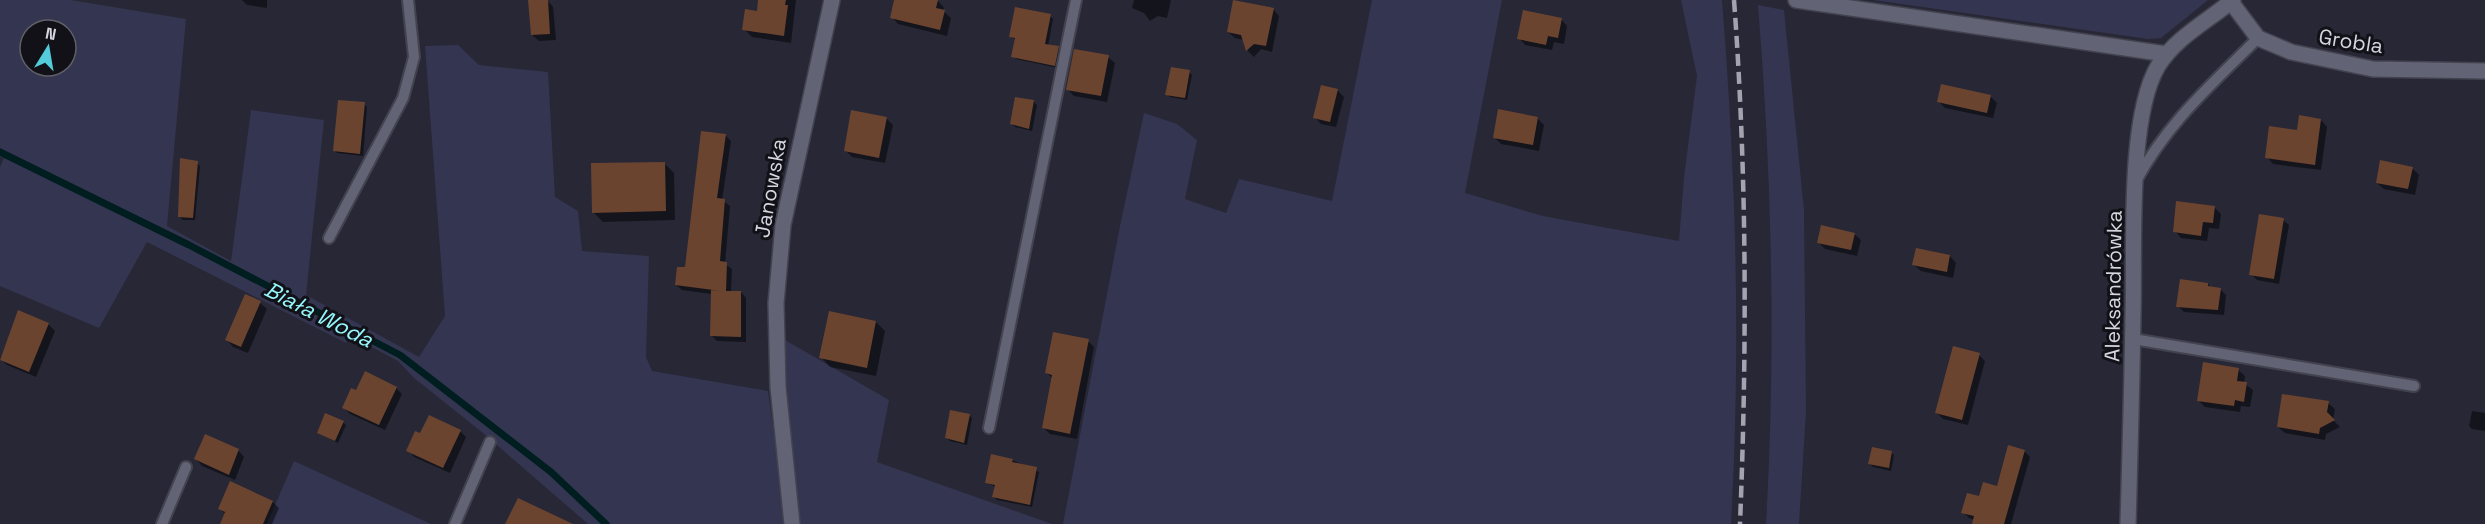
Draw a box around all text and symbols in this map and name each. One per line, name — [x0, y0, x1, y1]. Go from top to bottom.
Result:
north arrow — [18, 18, 78, 78]
text: N — [43, 22, 58, 45]
street label: Grobla — [2317, 23, 2385, 59]
street label: Janowska — [748, 136, 792, 240]
street label: Aleksandrówka — [2098, 210, 2128, 362]
water label: Biała Woda — [260, 275, 378, 353]

